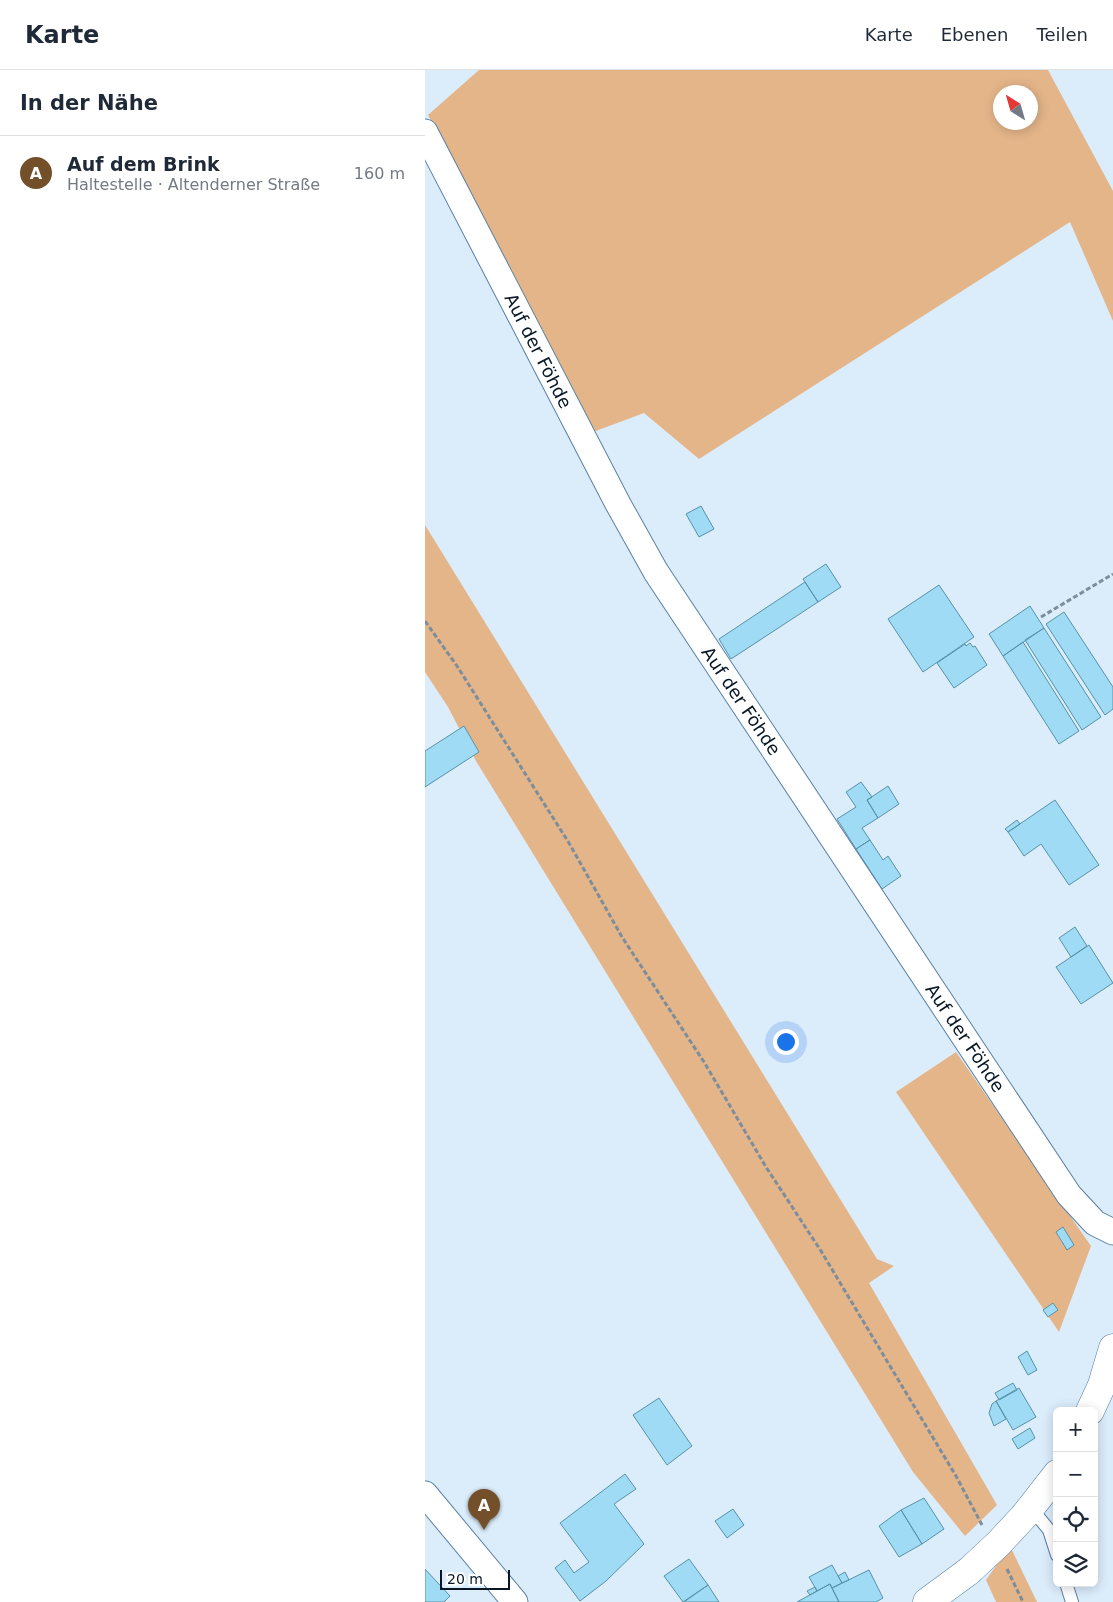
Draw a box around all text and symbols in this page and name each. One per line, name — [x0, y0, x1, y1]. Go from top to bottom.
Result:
text: Karte — [25, 21, 99, 49]
text: Karte — [865, 24, 913, 45]
text: Ebenen — [941, 24, 1009, 45]
text: Teilen — [1037, 24, 1088, 45]
north arrow — [993, 85, 1038, 130]
text: In der Nähe — [20, 91, 158, 115]
text: Auf dem Brink — [67, 153, 220, 175]
text: A — [30, 164, 42, 183]
text: 160 m — [354, 164, 405, 183]
text: Haltestelle · Altenderner Straße — [67, 175, 320, 194]
street label: Auf der Föhde — [500, 290, 576, 412]
street label: Auf der Föhde — [697, 643, 785, 759]
street label: Auf der Föhde — [921, 980, 1009, 1096]
your location — [773, 1029, 799, 1055]
map controls — [1053, 1407, 1098, 1587]
button: + — [1053, 1407, 1098, 1452]
button: − — [1053, 1452, 1098, 1497]
pin: A — [468, 1489, 500, 1530]
button: locate — [1053, 1497, 1098, 1542]
button: layers — [1053, 1542, 1098, 1587]
scale bar — [440, 1567, 510, 1590]
text: 20 m — [447, 1571, 483, 1587]

